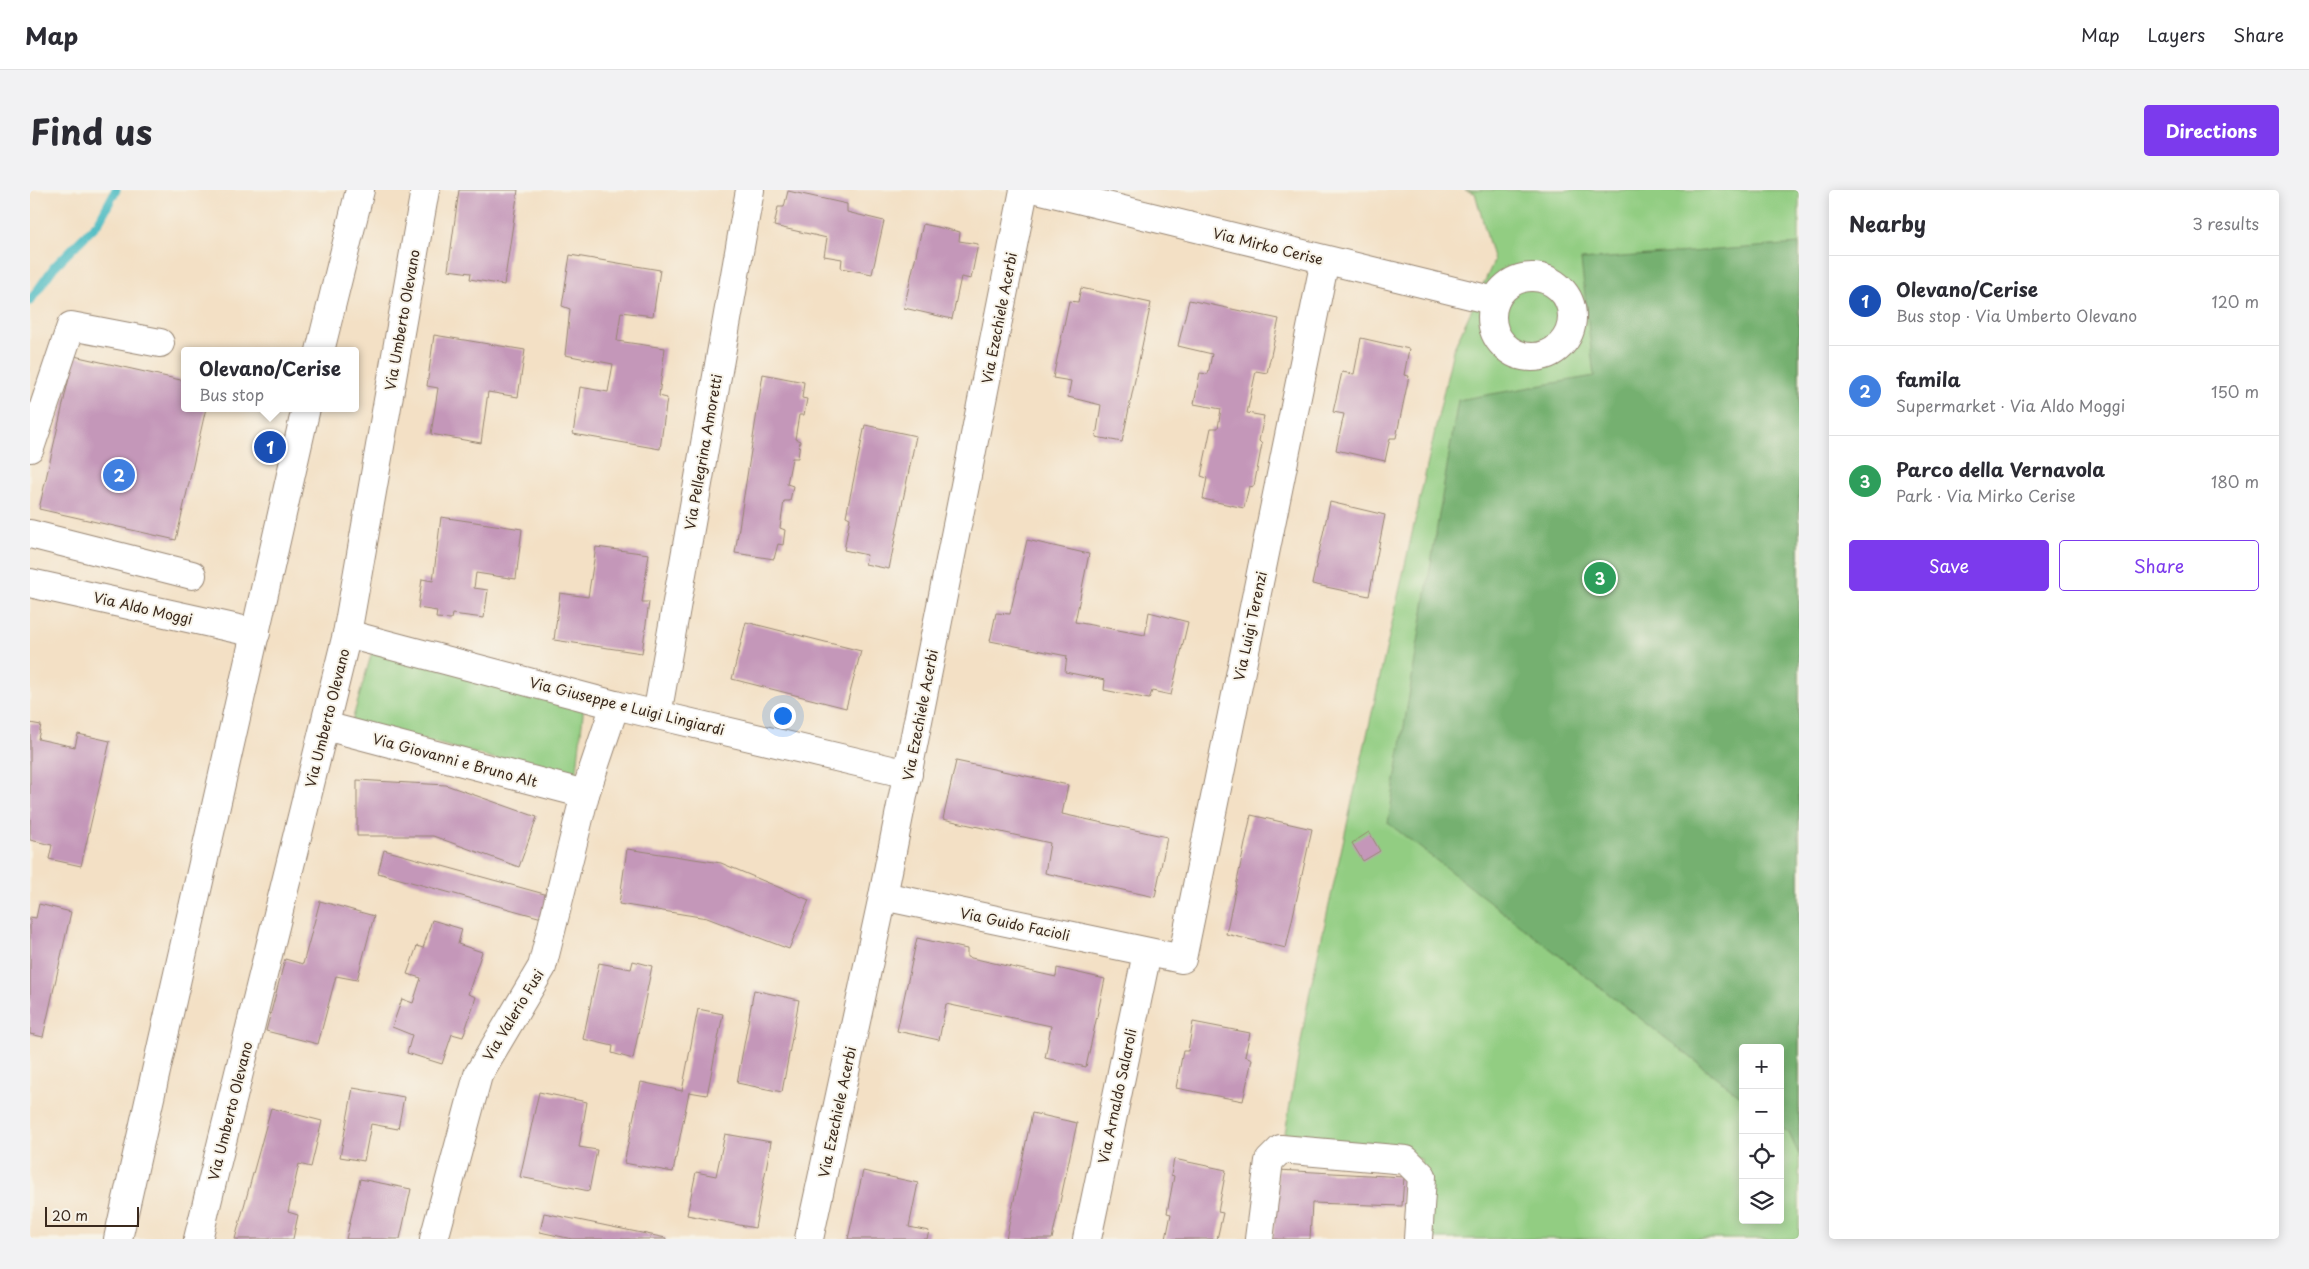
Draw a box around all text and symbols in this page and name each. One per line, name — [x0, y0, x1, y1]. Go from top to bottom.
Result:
text: Map — [25, 17, 78, 53]
text: Map — [2081, 21, 2120, 48]
text: Layers — [2148, 21, 2205, 48]
text: Share — [2233, 21, 2284, 48]
text: Find us — [30, 104, 152, 157]
button: Directions — [2144, 105, 2279, 156]
text: Nearby — [1849, 207, 1926, 239]
text: 3 results — [2192, 211, 2259, 235]
street label: Via Mirko Cerise — [1211, 222, 1325, 270]
street label: Via Umberto Olevano — [379, 248, 425, 392]
street label: Via Ezechiele Acerbi — [976, 250, 1022, 386]
text: Olevano/Cerise — [1896, 275, 2038, 303]
text: 1 — [1861, 289, 1869, 313]
text: 120 m — [2212, 289, 2259, 313]
text: Bus stop · Via Umberto Olevano — [1896, 303, 2137, 327]
popup — [181, 347, 359, 412]
text: Olevano/Cerise — [199, 354, 341, 382]
text: famila — [1896, 365, 1961, 393]
street label: Via Pellegrina Amoretti — [679, 372, 727, 532]
text: 2 — [1859, 379, 1871, 403]
text: 150 m — [2211, 379, 2259, 403]
text: Bus stop — [199, 382, 264, 406]
text: Supermarket · Via Aldo Moggi — [1896, 393, 2125, 417]
pin: 1 — [254, 428, 286, 466]
text: Parco della Vernavola — [1896, 455, 2105, 483]
pin: 2 — [103, 456, 135, 494]
text: 3 — [1860, 469, 1870, 493]
text: 180 m — [2211, 469, 2259, 493]
text: Park · Via Mirko Cerise — [1896, 483, 2075, 507]
button: Save — [1849, 540, 2049, 591]
button: Share — [2059, 540, 2259, 591]
pin: 3 — [1584, 559, 1616, 597]
street label: Via Luigi Terenzi — [1228, 569, 1272, 683]
street label: Via Aldo Moggi — [91, 586, 195, 630]
street label: Via Umberto Olevano — [300, 646, 355, 790]
street label: Via Ezechiele Acerbi — [897, 647, 943, 783]
street label: Via Giuseppe e Luigi Lingiardi — [527, 672, 727, 740]
your location — [770, 703, 796, 729]
street label: Via Giovanni e Bruno Alt — [370, 728, 540, 792]
street label: Via Guido Facioli — [958, 902, 1072, 946]
street label: Via Valerio Fusi — [477, 965, 549, 1065]
street label: Via Arnaldo Salaroli — [1092, 1026, 1142, 1165]
street label: Via Umberto Olevano — [203, 1039, 258, 1183]
street label: Via Ezechiele Acerbi — [813, 1044, 861, 1180]
map controls — [1739, 1044, 1784, 1224]
button: + — [1739, 1044, 1784, 1089]
button: − — [1739, 1089, 1784, 1134]
button: locate — [1739, 1134, 1784, 1179]
button: layers — [1739, 1179, 1784, 1224]
scale bar — [45, 1204, 139, 1227]
text: 20 m — [52, 1205, 88, 1226]

